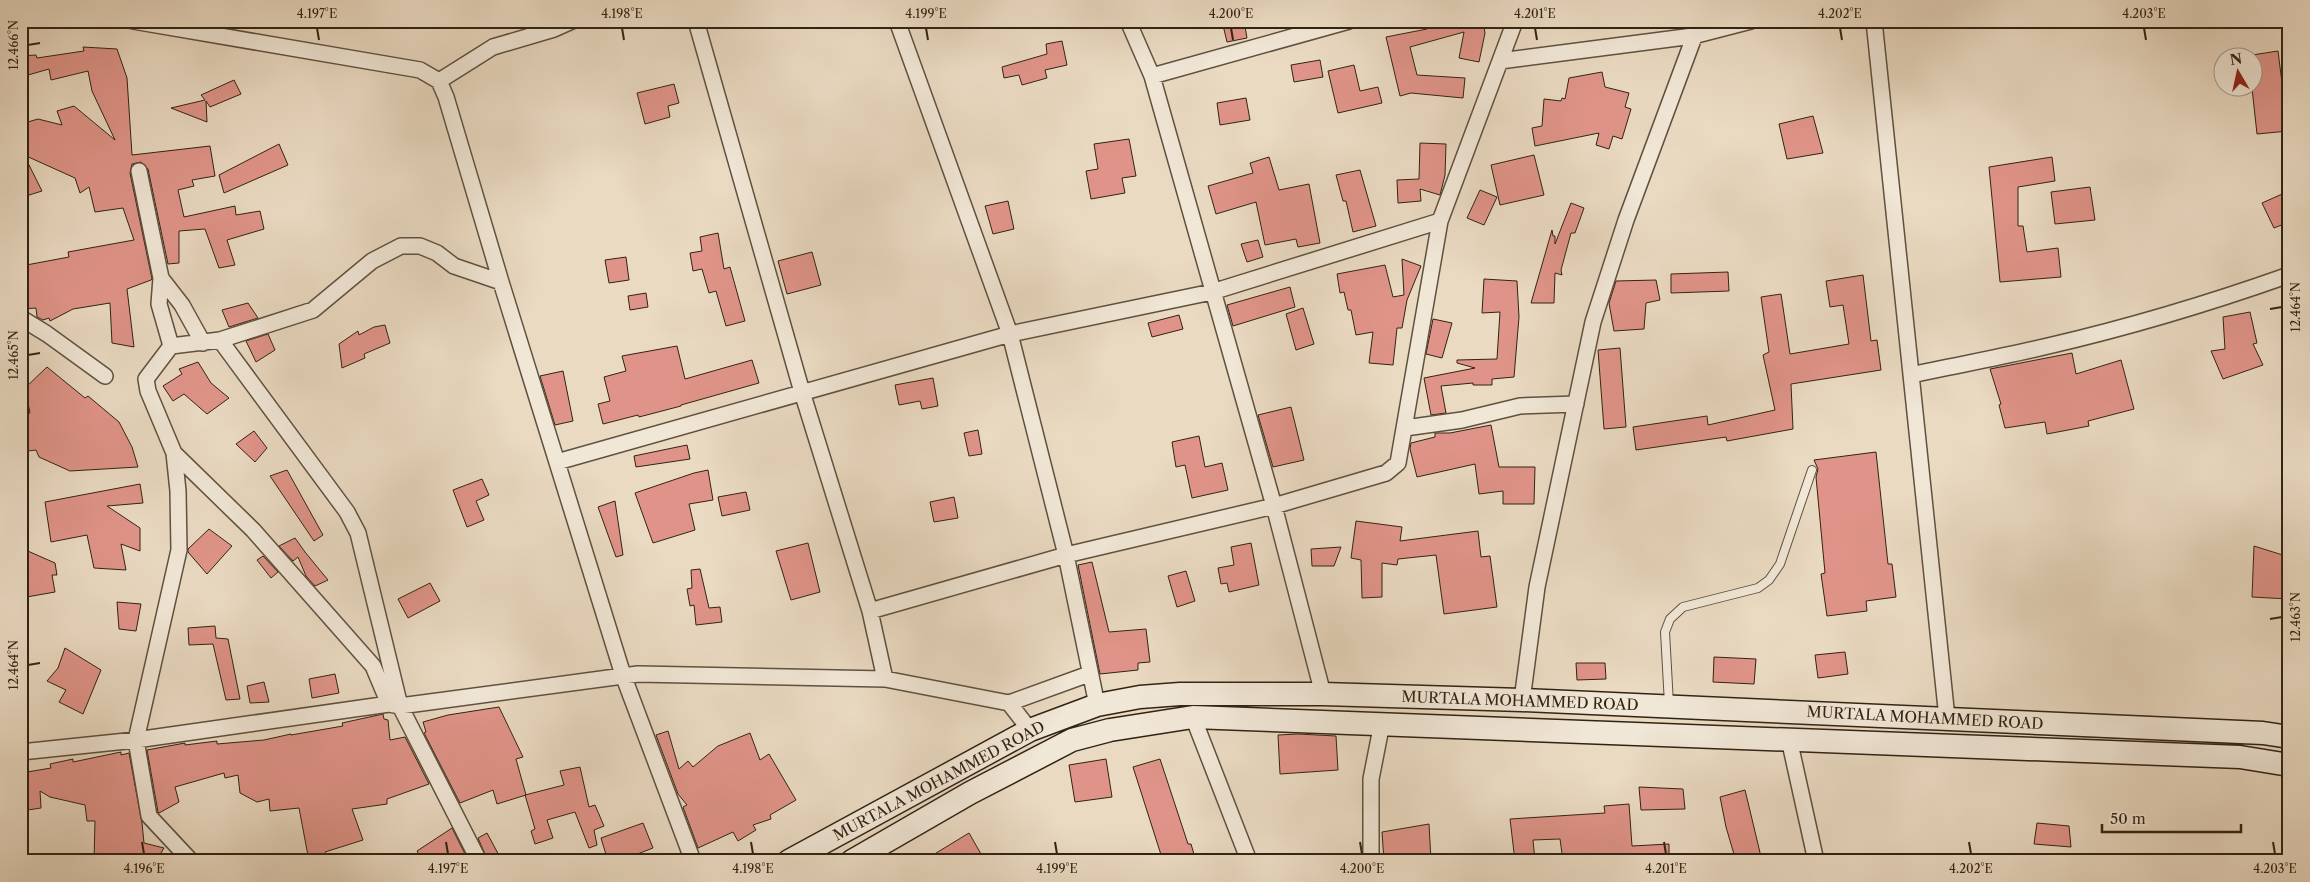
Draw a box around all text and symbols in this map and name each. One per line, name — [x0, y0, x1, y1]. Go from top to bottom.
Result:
text: 4.197°E — [297, 6, 337, 21]
text: 4.198°E — [601, 6, 643, 21]
text: 4.199°E — [905, 6, 947, 21]
text: 4.200°E — [1209, 6, 1253, 21]
text: 4.201°E — [1514, 6, 1556, 21]
text: 4.202°E — [1818, 6, 1862, 21]
text: 4.203°E — [2122, 6, 2166, 21]
text: 12.466°N — [6, 20, 21, 70]
north arrow — [2212, 48, 2262, 98]
text: N — [2229, 49, 2243, 69]
text: 12.464°N — [2288, 282, 2303, 332]
text: 12.465°N — [6, 330, 21, 380]
text: 12.463°N — [2288, 592, 2303, 642]
text: 12.464°N — [6, 640, 21, 690]
street label: MURTALA MOHAMMED ROAD — [1401, 687, 1639, 714]
street label: MURTALA MOHAMMED ROAD — [1806, 702, 2044, 733]
street label: MURTALA MOHAMMED ROAD — [830, 717, 1048, 845]
scale bar — [2102, 802, 2241, 834]
text: 50 m — [2110, 809, 2146, 828]
text: 4.196°E — [123, 861, 165, 876]
text: 4.197°E — [428, 861, 468, 876]
text: 4.198°E — [732, 861, 774, 876]
text: 4.199°E — [1036, 861, 1078, 876]
text: 4.200°E — [1340, 861, 1384, 876]
text: 4.201°E — [1645, 861, 1687, 876]
text: 4.202°E — [1949, 861, 1993, 876]
text: 4.203°E — [2253, 861, 2297, 876]

